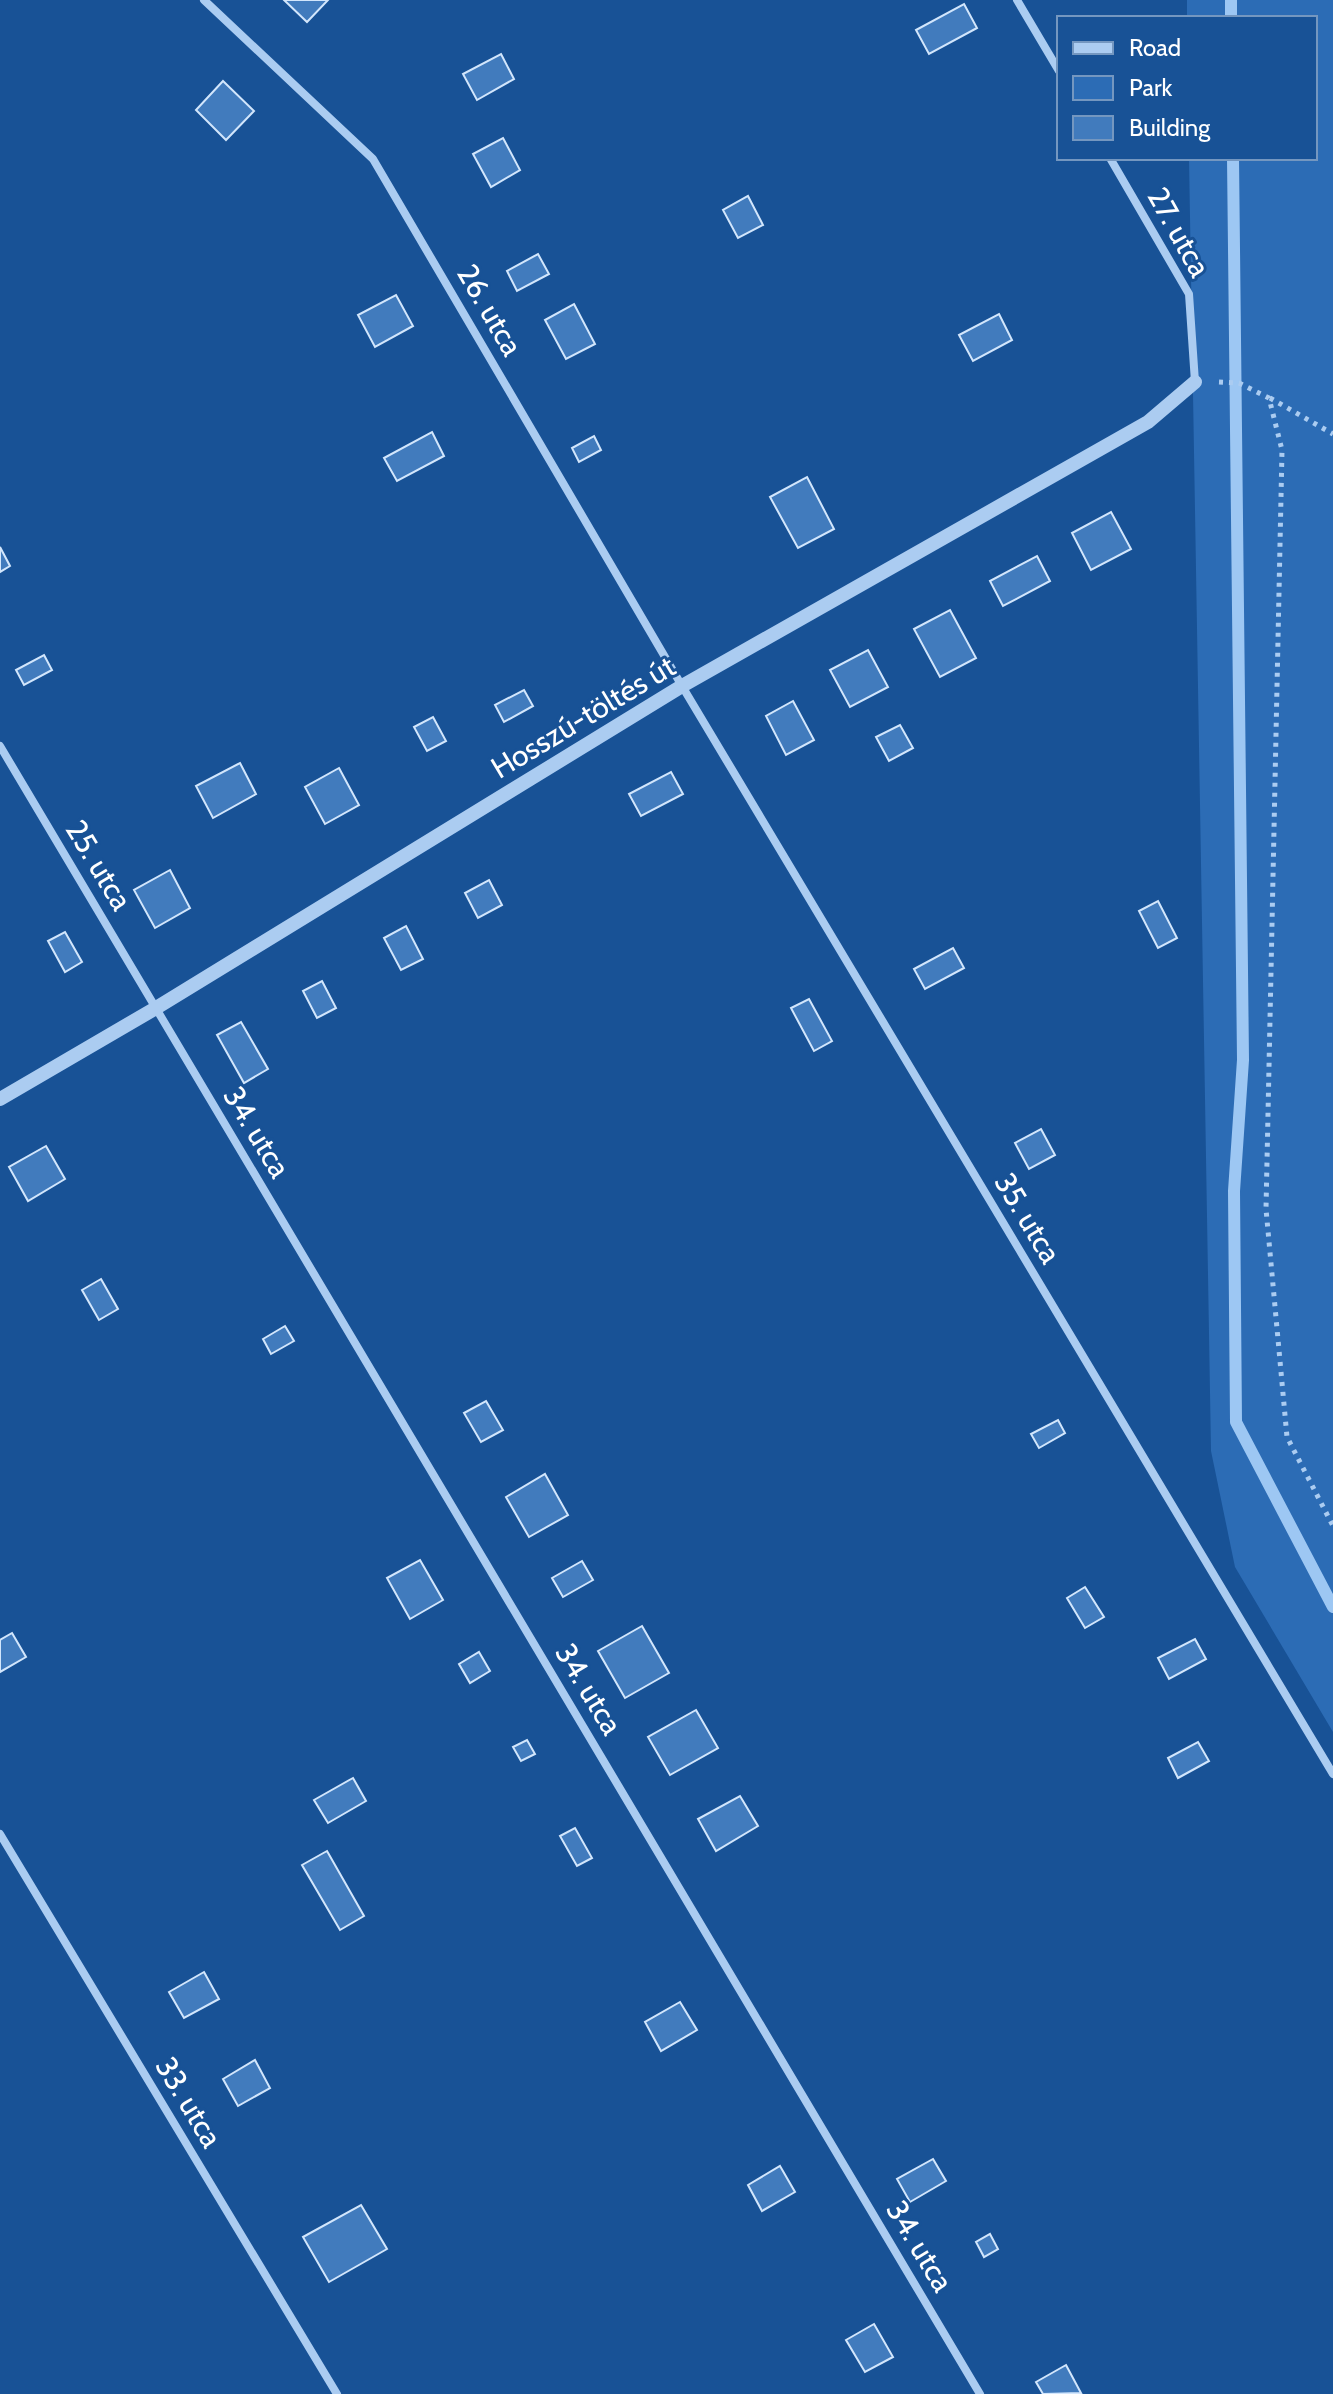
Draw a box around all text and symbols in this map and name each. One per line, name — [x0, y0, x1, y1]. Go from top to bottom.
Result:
legend — [1057, 16, 1317, 160]
text: Road — [1129, 33, 1181, 62]
text: Park — [1129, 73, 1172, 102]
text: Building — [1129, 113, 1211, 142]
street label: 27. utca — [1139, 181, 1219, 284]
street label: 26. utca — [449, 258, 531, 363]
street label: Hosszú-töltés út — [484, 648, 682, 786]
street label: 25. utca — [58, 813, 141, 917]
street label: 34. utca — [215, 1080, 299, 1185]
street label: 35. utca — [987, 1166, 1070, 1271]
street label: 34. utca — [547, 1637, 631, 1742]
street label: 33. utca — [148, 2050, 231, 2155]
street label: 34. utca — [878, 2194, 962, 2299]

